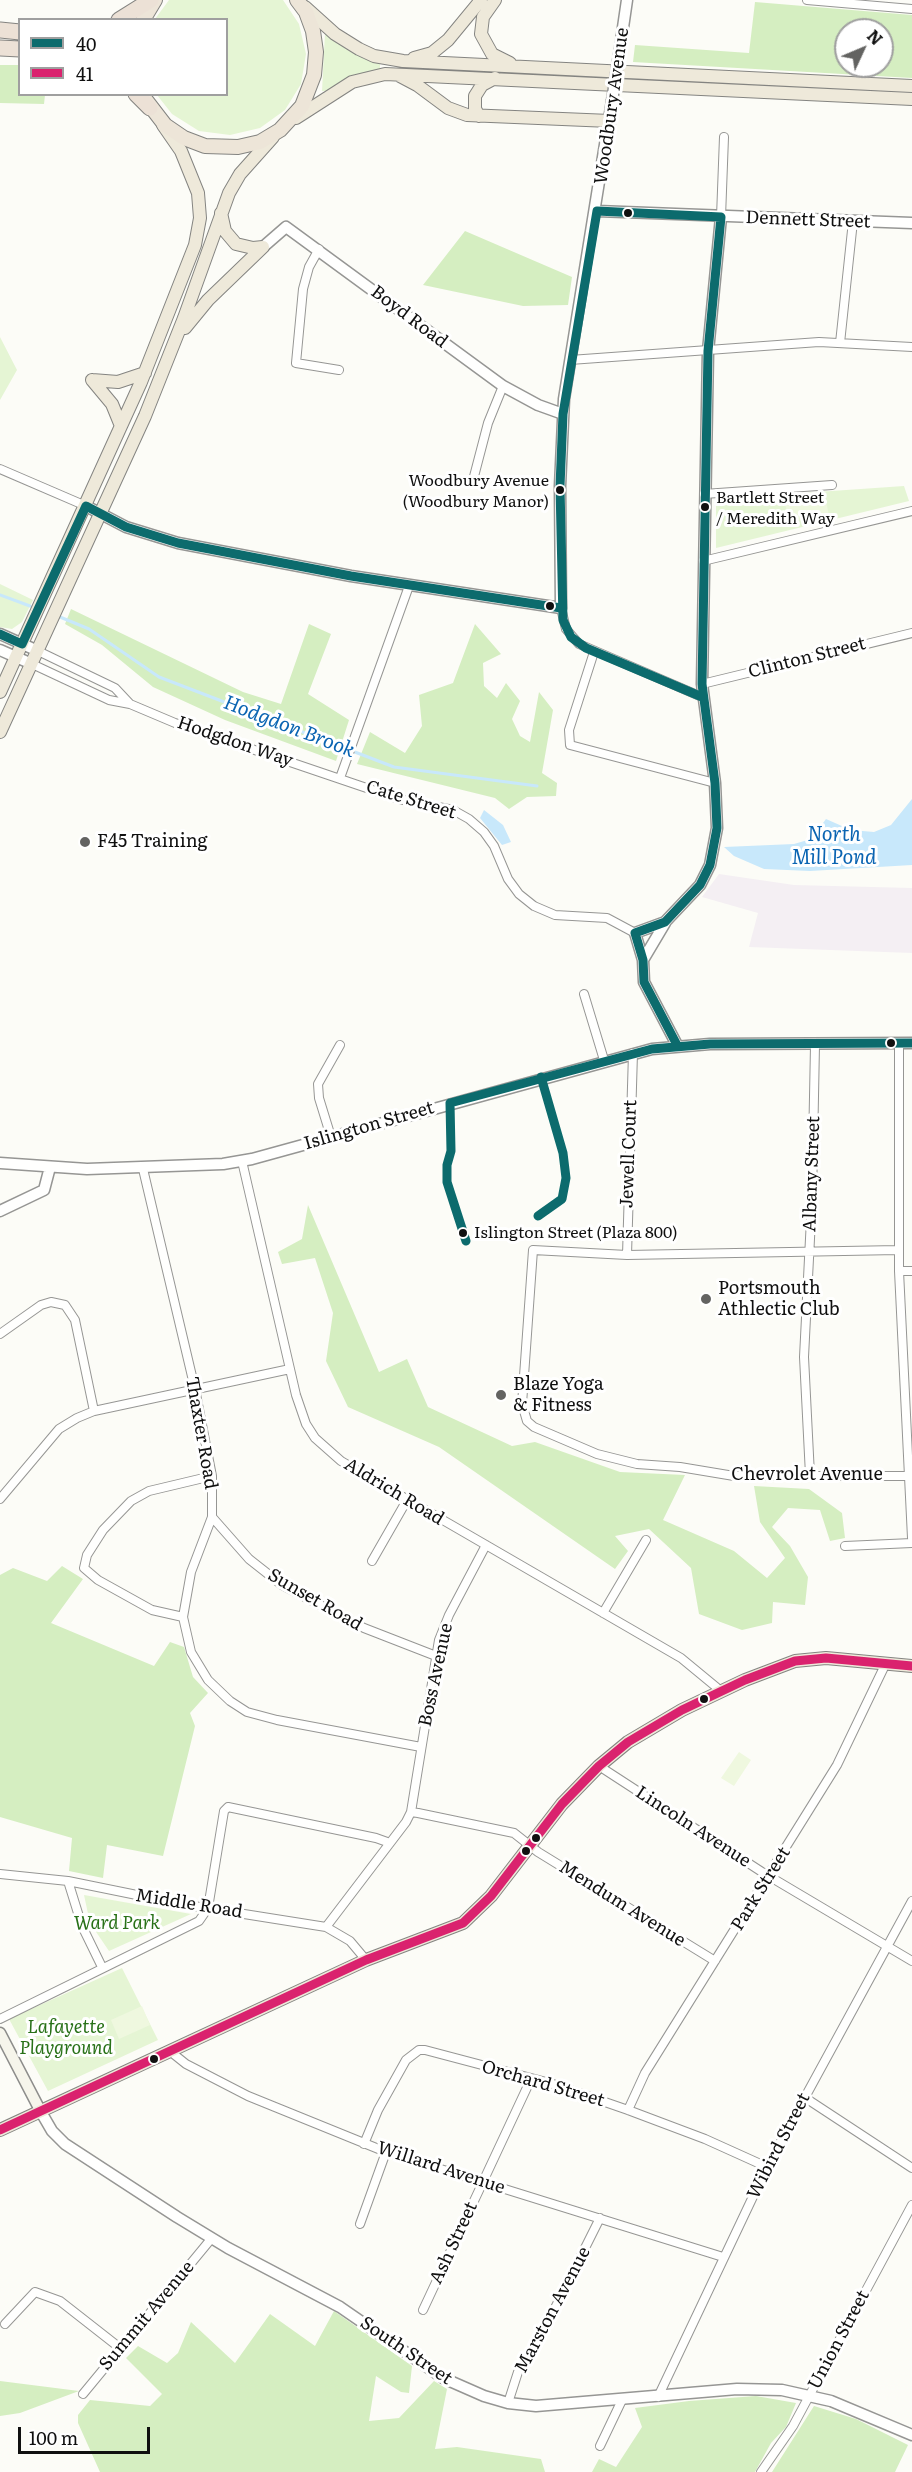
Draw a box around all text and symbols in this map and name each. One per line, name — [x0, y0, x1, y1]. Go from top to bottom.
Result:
legend — [18, 18, 228, 96]
north arrow — [834, 18, 894, 78]
text: N — [862, 24, 889, 50]
street label: Woodbury Avenue — [590, 26, 634, 186]
text: 40 — [76, 30, 96, 57]
text: 41 — [76, 60, 93, 87]
unlabelled marker — [622, 207, 634, 219]
street label: Dennett Street — [745, 207, 871, 233]
street label: Boyd Road — [366, 281, 452, 353]
place label: Woodbury Avenue (Woodbury Manor) — [403, 471, 549, 509]
marker: Woodbury Avenue (Woodbury Manor) — [554, 484, 566, 496]
place label: Bartlett Street / Meredith Way — [716, 488, 835, 526]
marker: Bartlett Street / Meredith Way — [699, 501, 711, 513]
unlabelled marker — [544, 600, 556, 612]
street label: Clinton Street — [746, 633, 868, 683]
water label: Hodgdon Brook — [220, 691, 358, 763]
street label: Hodgdon Way — [174, 712, 296, 772]
street label: Cate Street — [363, 776, 459, 824]
water label: North Mill Pond — [791, 823, 877, 870]
place label: F45 Training — [97, 831, 208, 853]
marker: F45 Training — [78, 835, 92, 849]
unlabelled marker — [885, 1037, 897, 1049]
street label: Islington Street — [302, 1097, 436, 1155]
street label: Jewell Court — [616, 1099, 642, 1209]
street label: Albany Street — [799, 1116, 825, 1232]
place label: Islington Street (Plaza 800) — [474, 1223, 678, 1243]
marker: Islington Street (Plaza 800) — [457, 1227, 469, 1239]
place label: Portsmouth Athlectic Club — [718, 1278, 840, 1320]
marker: Portsmouth Athlectic Club — [699, 1292, 713, 1306]
place label: Blaze Yoga & Fitness — [513, 1374, 604, 1416]
street label: Thaxter Road — [180, 1375, 222, 1491]
marker: Blaze Yoga & Fitness — [494, 1388, 508, 1402]
street label: Aldrich Road — [340, 1454, 448, 1530]
street label: Chevrolet Avenue — [731, 1464, 883, 1486]
street label: Sunset Road — [264, 1564, 366, 1636]
street label: Boss Avenue — [414, 1621, 458, 1729]
unlabelled marker — [698, 1693, 710, 1705]
street label: Lincoln Avenue — [631, 1782, 755, 1872]
unlabelled marker — [530, 1832, 542, 1844]
street label: Park Street — [727, 1843, 795, 1935]
unlabelled marker — [520, 1845, 532, 1857]
street label: Mendum Avenue — [555, 1856, 689, 1952]
street label: Middle Road — [134, 1885, 244, 1923]
park label: Ward Park — [74, 1913, 160, 1935]
park label: Lafayette Playground — [19, 2017, 113, 2060]
unlabelled marker — [148, 2053, 160, 2065]
street label: Orchard Street — [479, 2056, 607, 2112]
street label: Wibird Street — [743, 2089, 815, 2203]
street label: Willard Avenue — [374, 2137, 508, 2199]
street label: Ash Street — [426, 2198, 482, 2288]
street label: Marston Avenue — [511, 2243, 595, 2377]
street label: Summit Avenue — [95, 2257, 199, 2375]
street label: Union Street — [804, 2287, 874, 2393]
street label: South Street — [356, 2312, 456, 2390]
scale bar — [21, 2415, 153, 2453]
text: 100 m — [29, 2424, 78, 2451]

